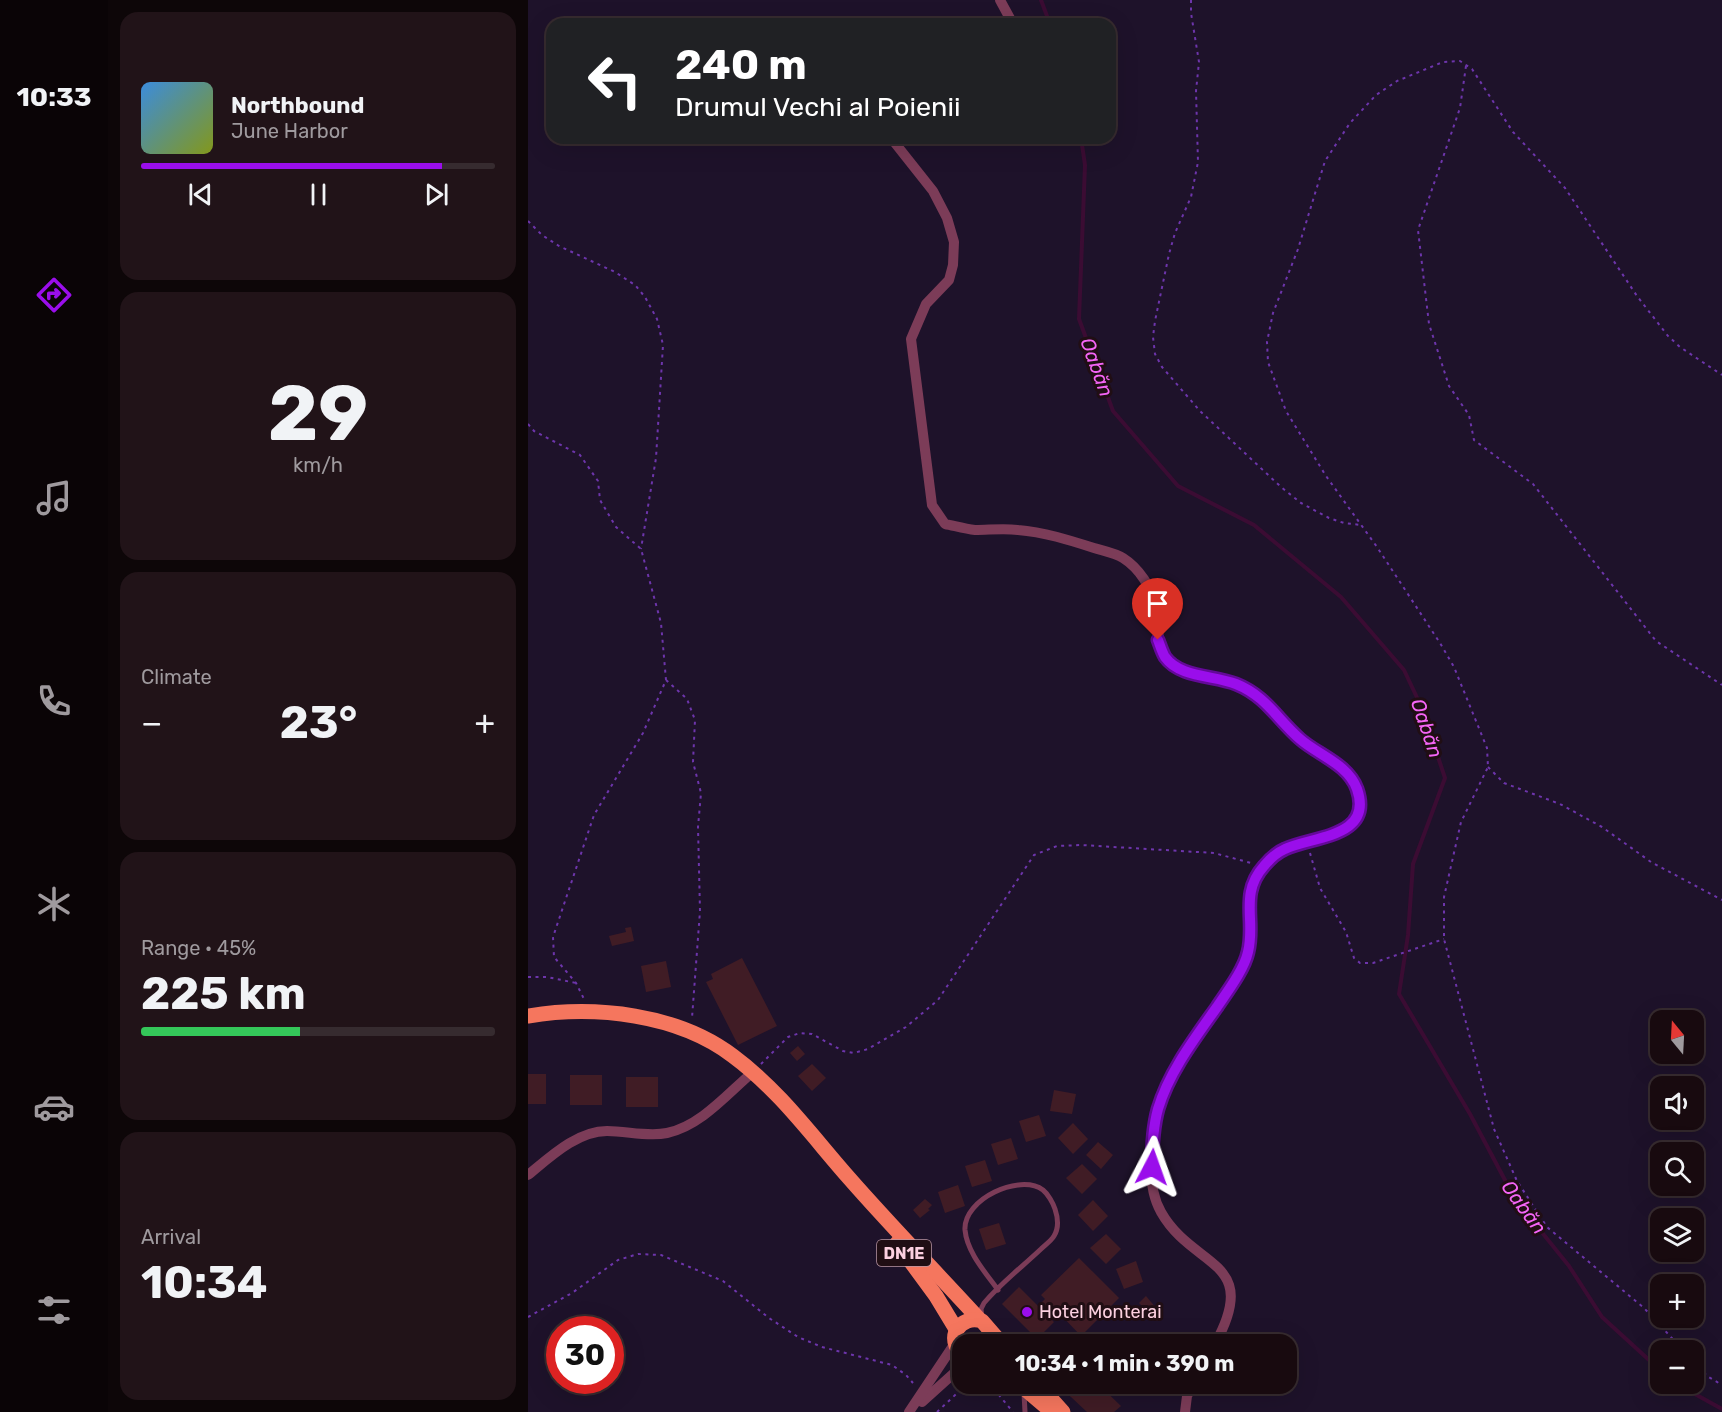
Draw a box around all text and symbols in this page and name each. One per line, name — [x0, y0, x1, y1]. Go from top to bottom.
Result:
text: 240 m — [675, 40, 807, 90]
icon: left — [576, 42, 654, 120]
text: 10:33 — [16, 81, 92, 113]
text: Drumul Vechi al Poienii — [675, 91, 961, 123]
text: Northbound — [231, 92, 364, 119]
text: June Harbor — [231, 119, 348, 143]
icon: previous — [184, 178, 217, 211]
icon: pause — [302, 178, 335, 211]
icon: next — [420, 178, 453, 211]
icon: directions — [33, 274, 75, 316]
water label: Oabăn — [1075, 334, 1119, 400]
text: 29 — [268, 367, 368, 460]
text: km/h — [293, 453, 343, 477]
icon: music — [33, 477, 75, 519]
pin — [1132, 578, 1183, 640]
icon: arrive — [1141, 587, 1174, 620]
text: Climate — [141, 665, 212, 689]
icon: phone — [33, 680, 75, 722]
water label: Oabăn — [1406, 695, 1448, 761]
text: 23° — [280, 696, 357, 749]
text: − — [141, 703, 162, 742]
text: + — [474, 703, 495, 742]
icon: climate — [33, 883, 75, 925]
text: Range · 45% — [141, 936, 256, 960]
text: 225 km — [141, 967, 306, 1020]
north arrow — [1650, 1010, 1704, 1064]
map controls — [1650, 1010, 1704, 1394]
button: sound — [1650, 1076, 1704, 1130]
icon: car — [33, 1086, 75, 1128]
position arrow — [1120, 1135, 1184, 1199]
button: search — [1650, 1142, 1704, 1196]
water label: Oabăn — [1496, 1175, 1552, 1239]
button: layers — [1650, 1208, 1704, 1262]
text: Arrival — [141, 1225, 201, 1249]
road number: DN1E — [877, 1240, 931, 1266]
text: 10:34 — [141, 1256, 268, 1309]
button: + — [1650, 1274, 1704, 1328]
icon: filters — [33, 1289, 75, 1331]
place label: Hotel Monterai — [1039, 1301, 1162, 1323]
marker: Hotel Monterai — [1020, 1305, 1034, 1319]
speed limit sign: 30 — [546, 1316, 624, 1394]
button: − — [1650, 1340, 1704, 1394]
text: 10:34 · 1 min · 390 m — [1015, 1350, 1234, 1377]

